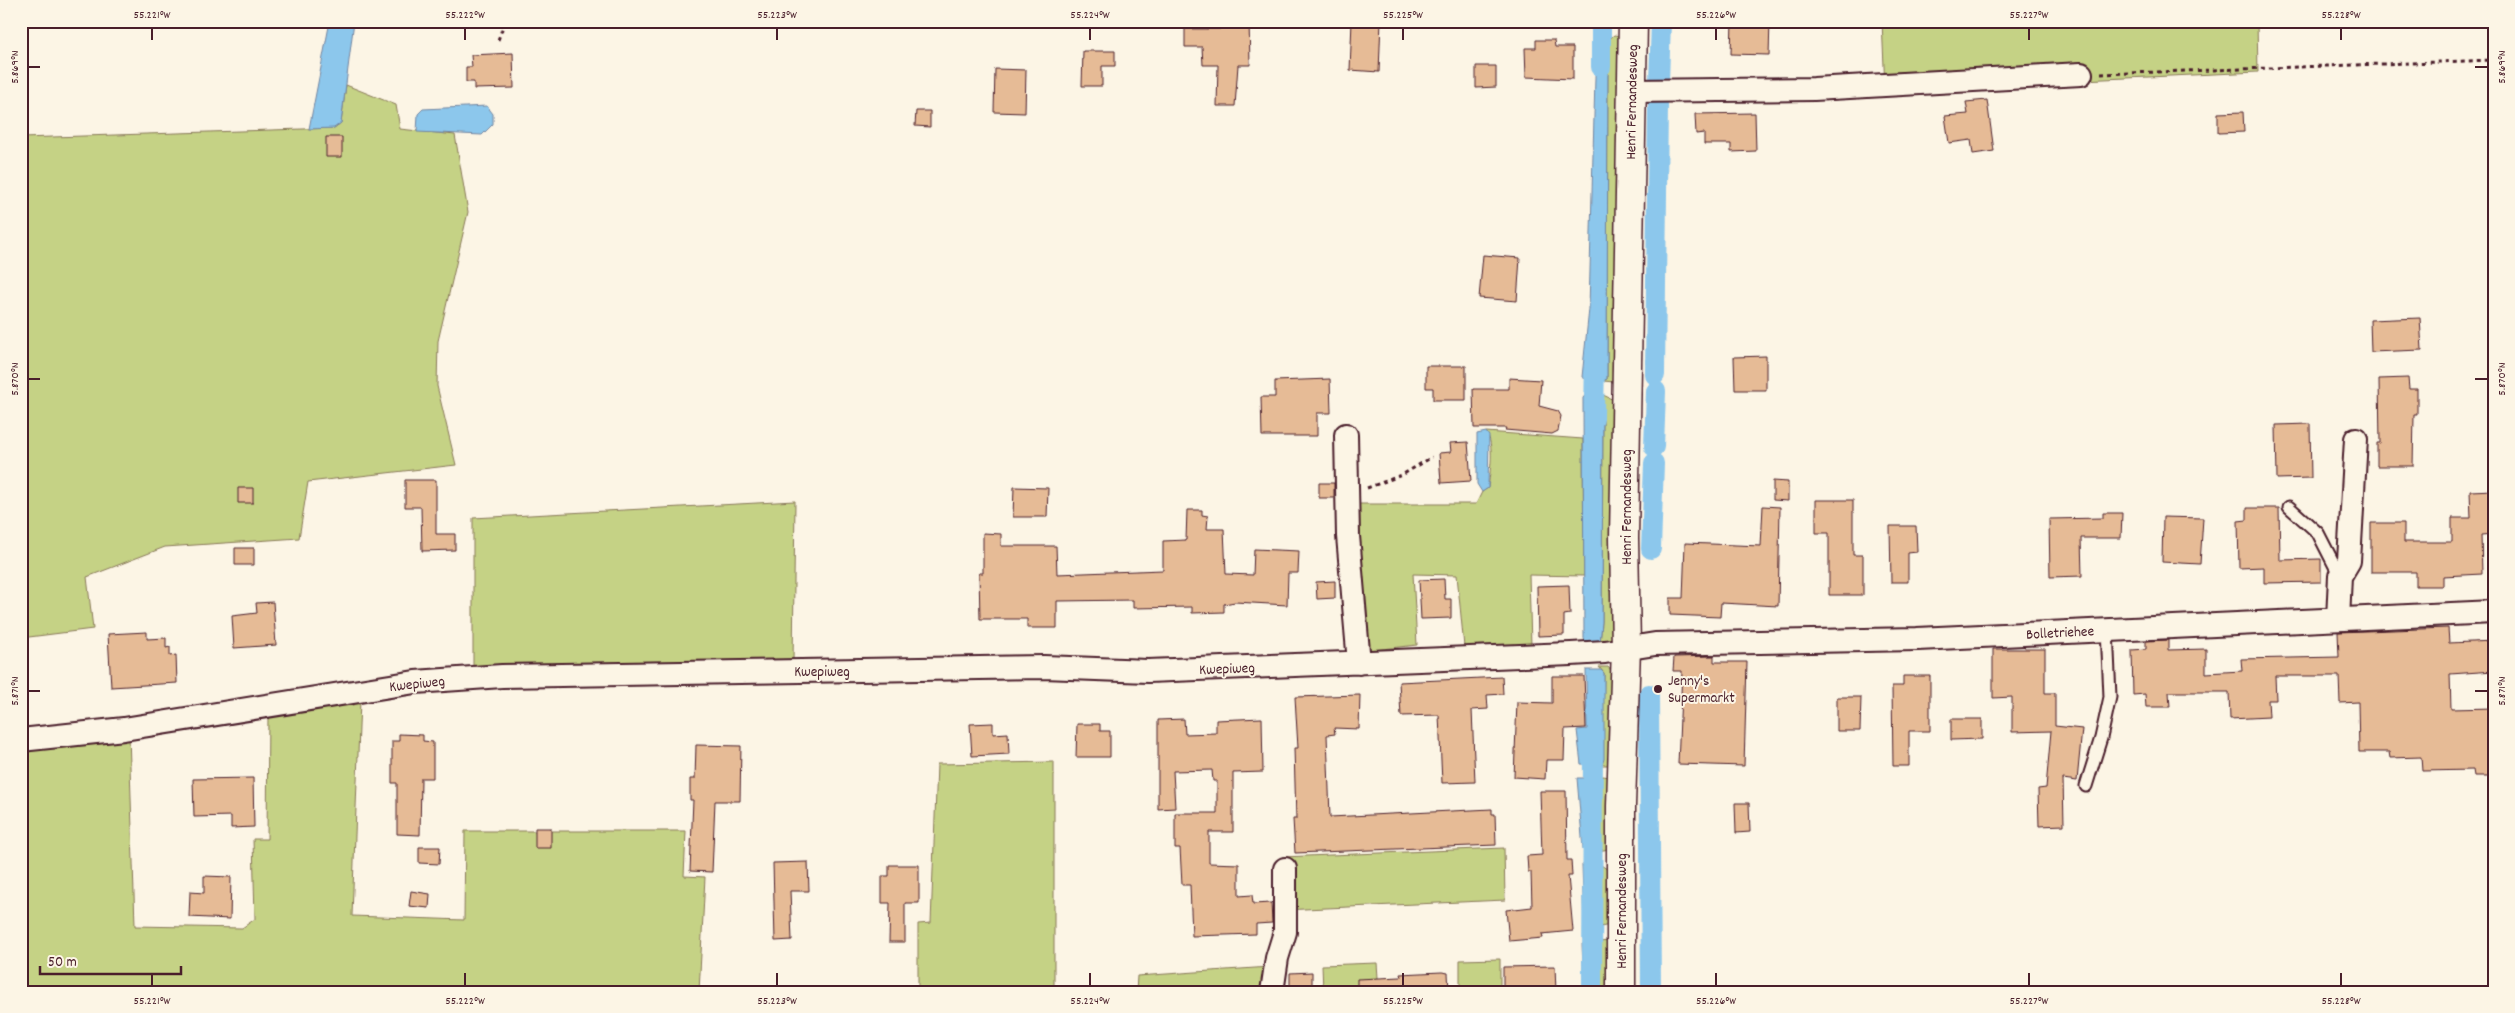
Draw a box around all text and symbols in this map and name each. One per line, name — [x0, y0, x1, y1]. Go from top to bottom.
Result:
text: 55.221°W — [134, 7, 171, 24]
text: 55.222°W — [445, 7, 485, 24]
text: 55.223°W — [757, 7, 797, 24]
text: 55.224°W — [1070, 7, 1110, 24]
text: 55.225°W — [1383, 7, 1423, 24]
text: 55.226°W — [1696, 7, 1736, 24]
text: 55.227°W — [2010, 7, 2049, 24]
text: 55.228°W — [2321, 7, 2361, 24]
street label: Henri Fernandesweg — [1621, 44, 1645, 160]
text: 5.869°N — [7, 50, 24, 84]
text: 5.869°N — [2494, 50, 2511, 84]
text: 5.870°N — [7, 362, 24, 396]
text: 5.870°N — [2494, 362, 2511, 396]
street label: Henri Fernandesweg — [1617, 449, 1639, 565]
street label: Bolletriehee — [2026, 621, 2095, 647]
street label: Kwepiweg — [1199, 658, 1255, 682]
street label: Kwepiweg — [794, 662, 850, 684]
street label: Kwepiweg — [388, 671, 446, 699]
place label: Jenny's Supermarkt — [1668, 671, 1735, 710]
text: 5.871°N — [7, 676, 24, 706]
text: 5.871°N — [2494, 676, 2511, 706]
marker: Jenny's Supermarkt — [1652, 683, 1664, 695]
street label: Henri Fernandesweg — [1612, 853, 1634, 969]
scale bar — [40, 943, 181, 975]
text: 50 m — [48, 952, 77, 974]
text: 55.221°W — [134, 993, 171, 1010]
text: 55.222°W — [445, 993, 485, 1010]
text: 55.223°W — [757, 993, 797, 1010]
text: 55.224°W — [1070, 993, 1110, 1010]
text: 55.225°W — [1383, 993, 1423, 1010]
text: 55.226°W — [1696, 993, 1736, 1010]
text: 55.227°W — [2010, 993, 2049, 1010]
text: 55.228°W — [2321, 993, 2361, 1010]

